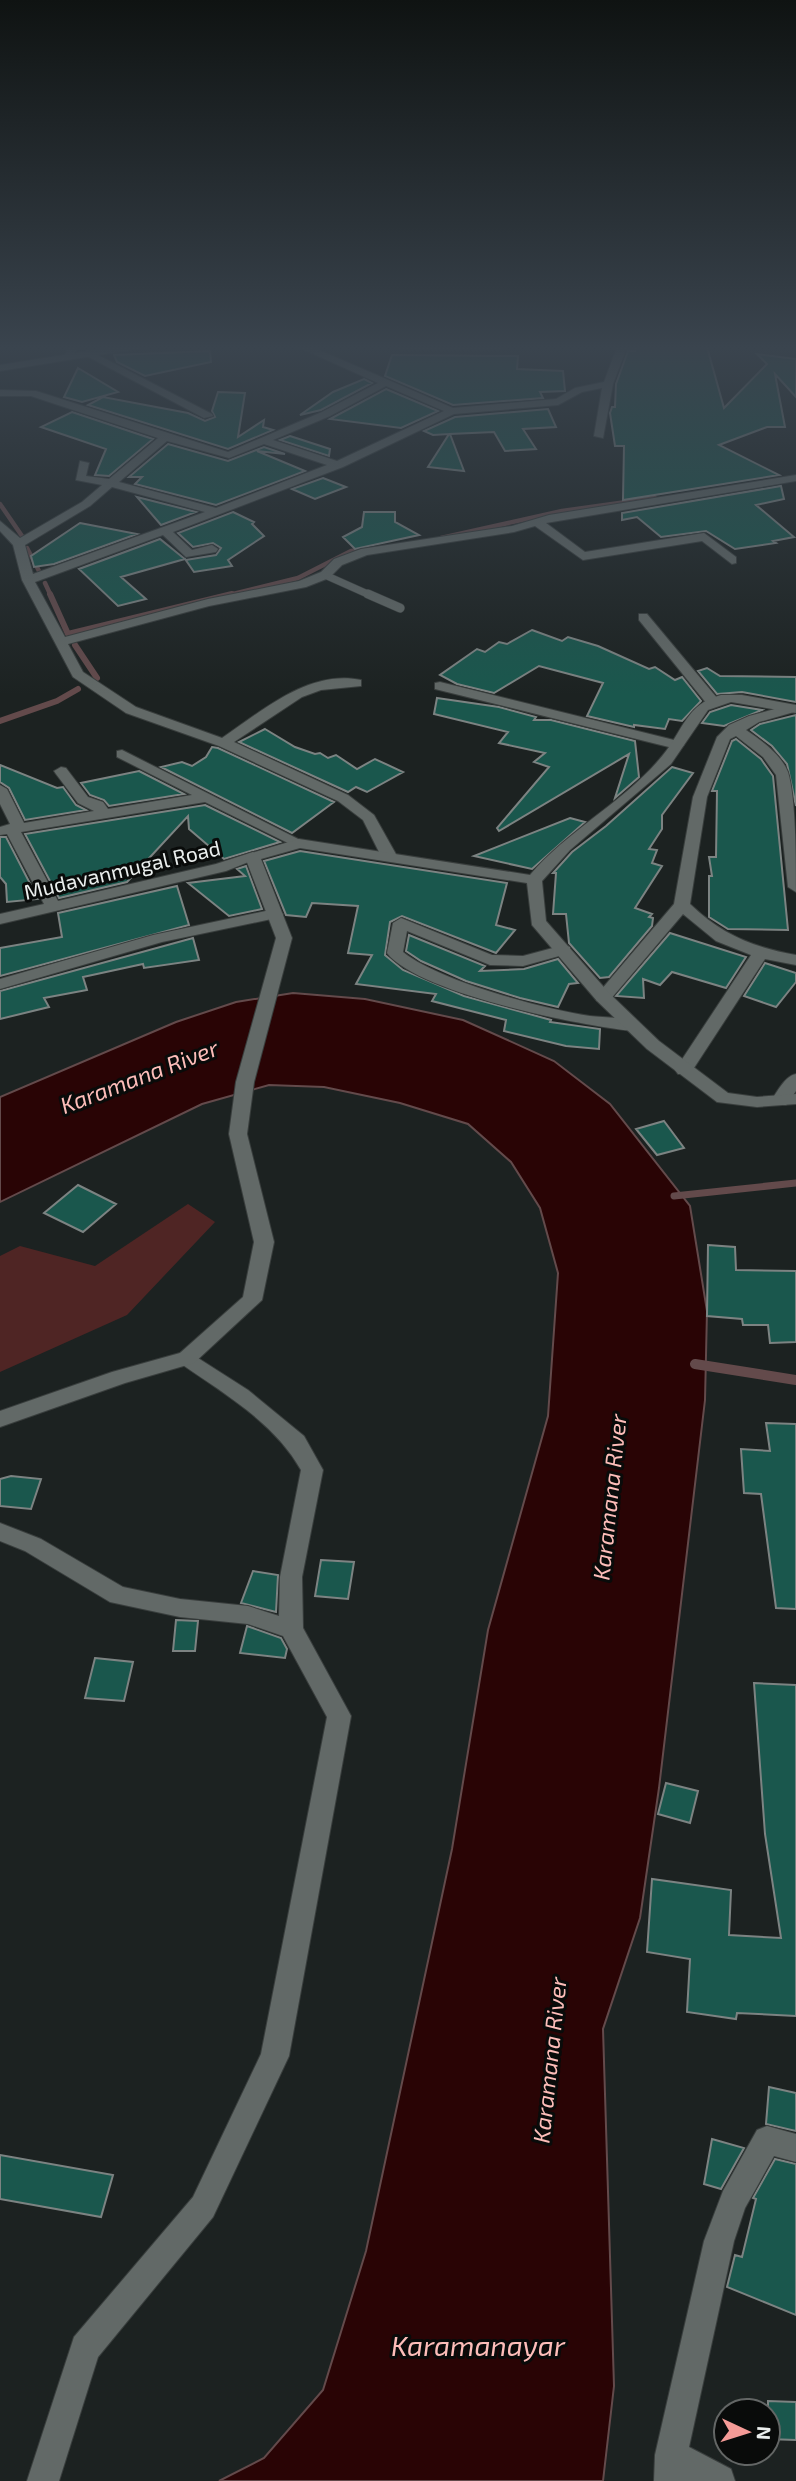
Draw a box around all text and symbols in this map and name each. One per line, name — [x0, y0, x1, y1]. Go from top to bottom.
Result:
street label: Mudavanmugal Road — [21, 834, 223, 904]
water label: Karamana River — [56, 1033, 223, 1119]
water label: Karamana River — [586, 1412, 632, 1582]
water label: Karamana River — [526, 1975, 572, 2145]
water label: Karamanayar — [391, 2328, 566, 2362]
north arrow — [712, 2397, 782, 2467]
text: N — [753, 2426, 776, 2441]

